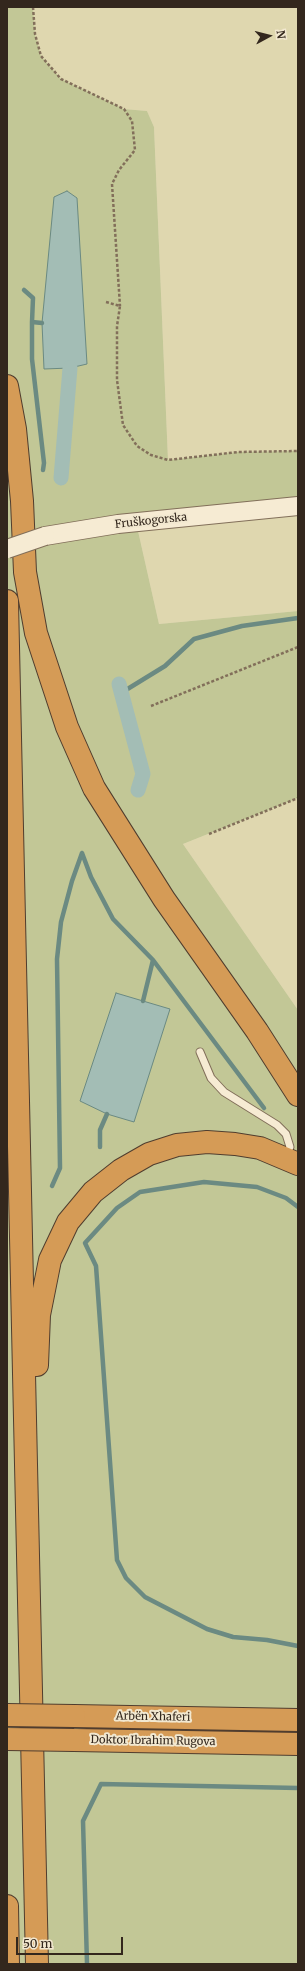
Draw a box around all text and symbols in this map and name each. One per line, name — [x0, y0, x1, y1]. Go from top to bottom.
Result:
north arrow — [249, 16, 289, 56]
text: N — [273, 29, 288, 40]
street label: Fruškogorska — [114, 511, 188, 531]
street label: Arbën Xhaferi — [116, 1710, 190, 1724]
street label: Doktor Ibrahim Rugova — [91, 1733, 215, 1749]
scale bar — [18, 1929, 125, 1955]
text: 50 m — [23, 1936, 52, 1951]

